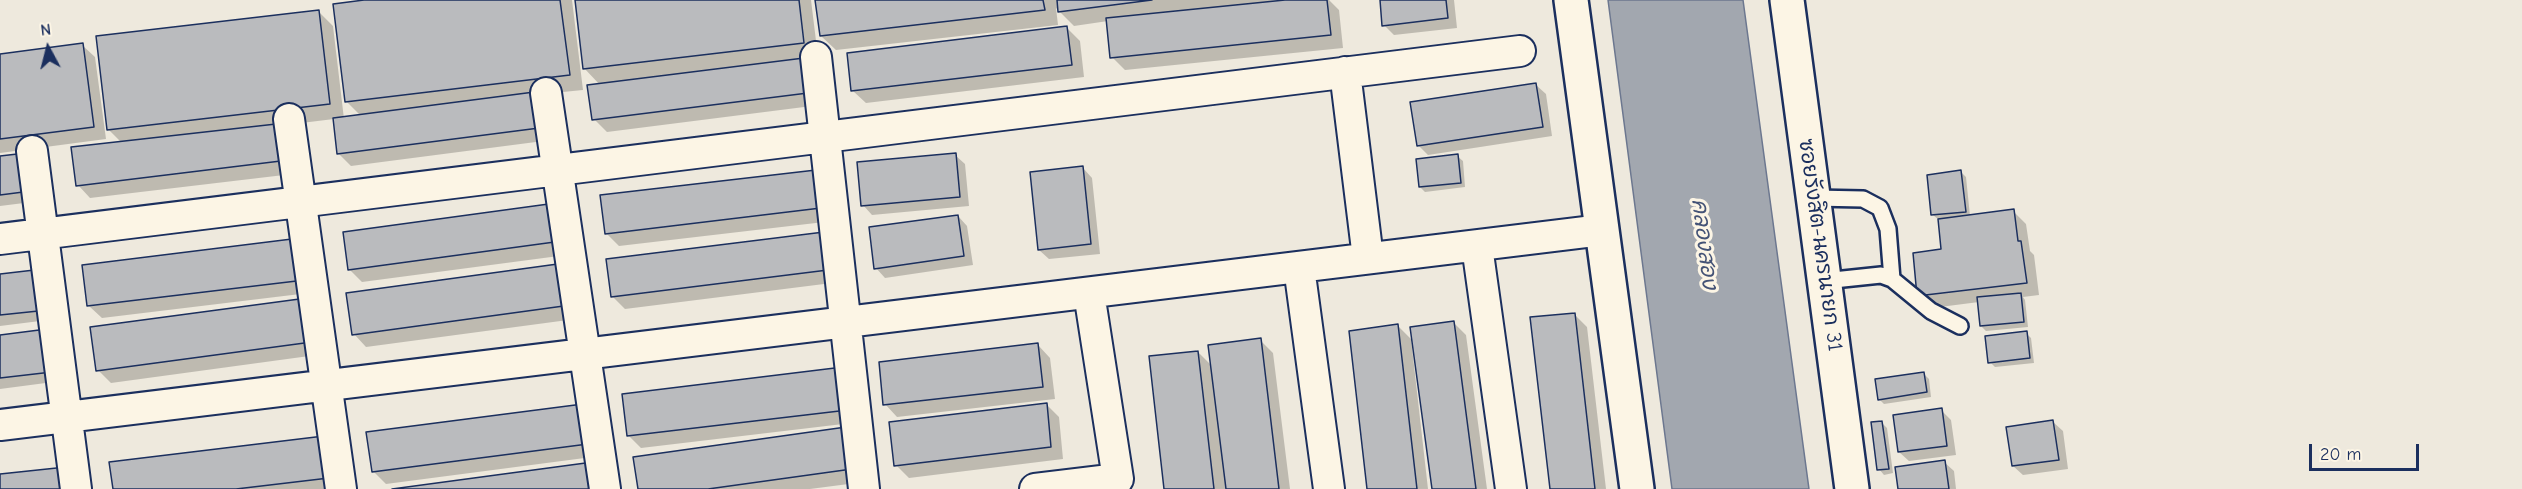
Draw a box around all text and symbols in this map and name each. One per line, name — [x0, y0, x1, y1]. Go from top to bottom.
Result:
north arrow — [18, 18, 78, 78]
text: N — [40, 21, 52, 40]
street label: ซอยรังสิต-นครนายก 31 — [1793, 137, 1847, 353]
water label: คลองสอง — [1685, 197, 1723, 291]
scale bar — [2312, 432, 2422, 470]
text: 20 m — [2320, 444, 2361, 465]

